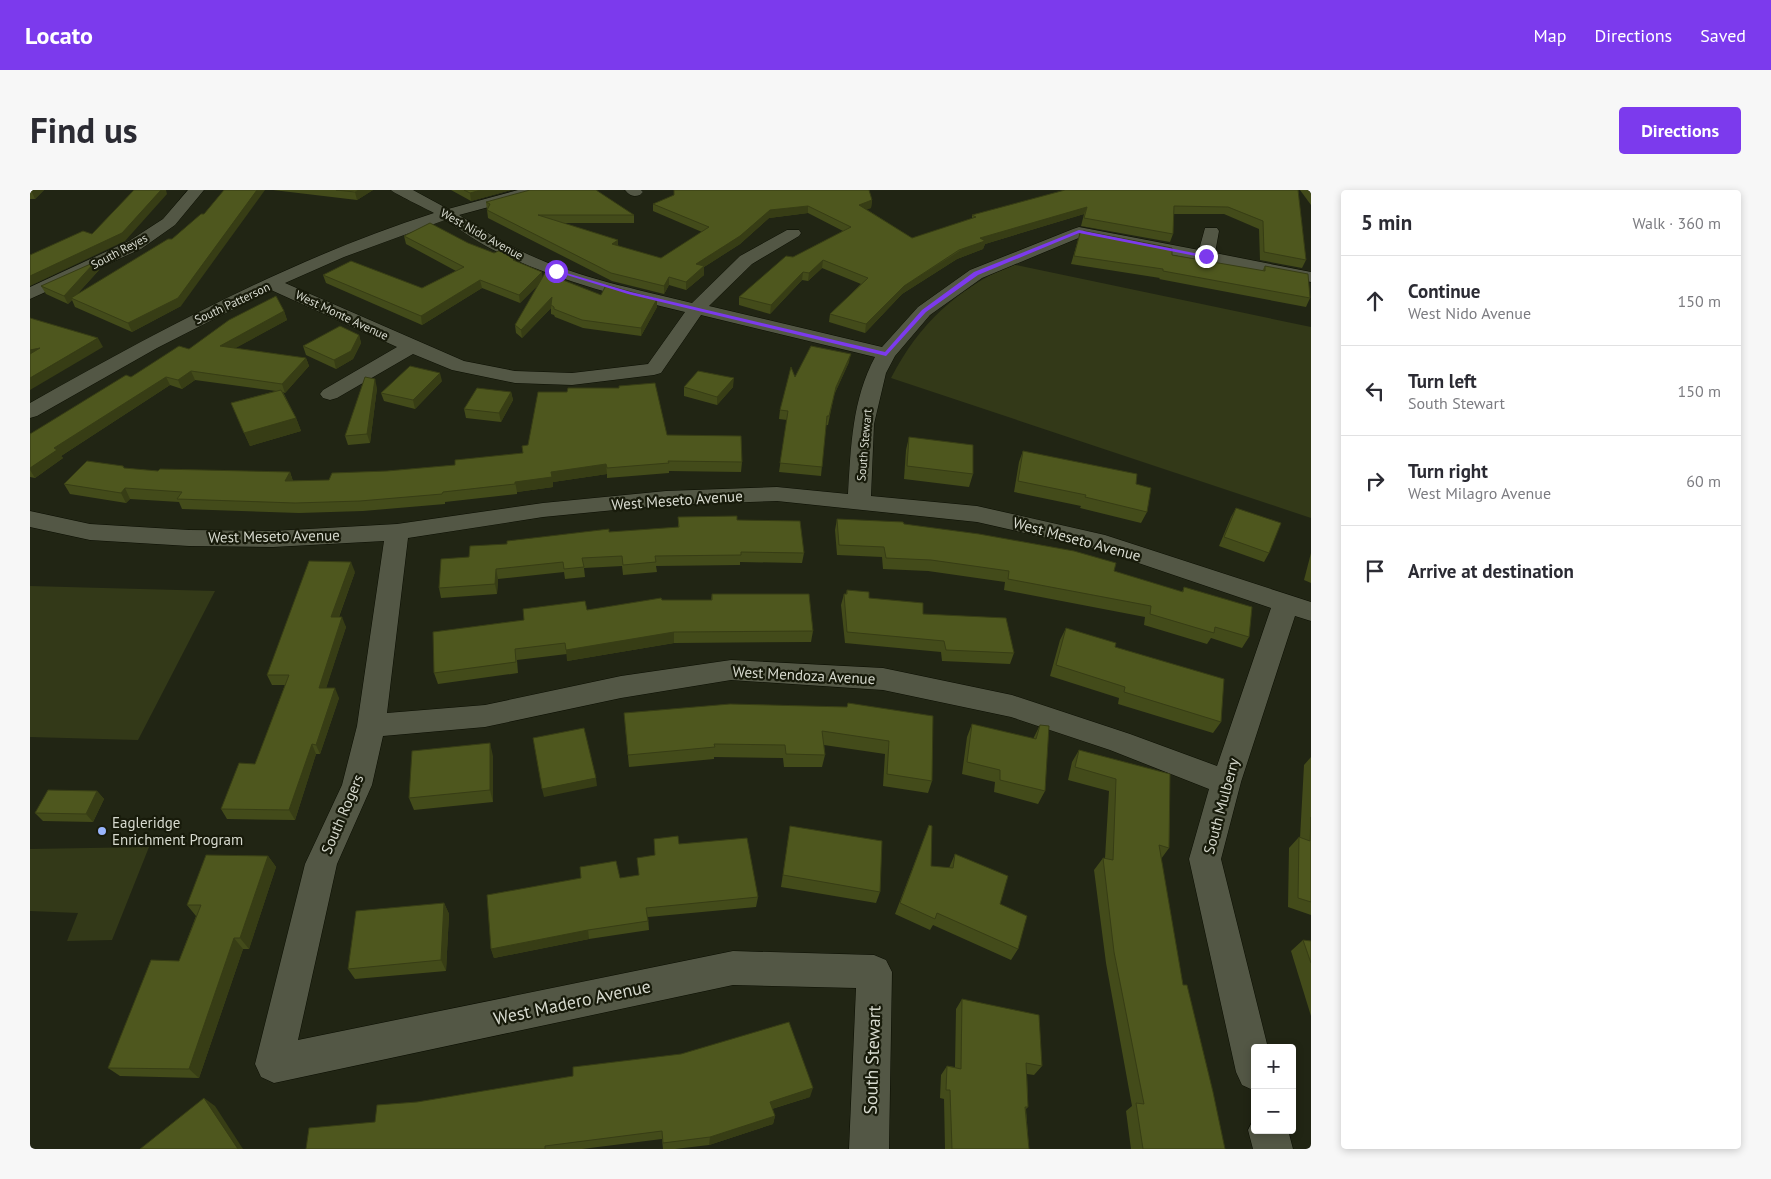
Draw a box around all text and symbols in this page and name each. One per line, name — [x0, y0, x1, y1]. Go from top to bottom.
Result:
text: Locato — [25, 20, 93, 51]
text: Map — [1534, 24, 1566, 47]
text: Directions — [1594, 24, 1672, 47]
text: Saved — [1700, 24, 1746, 47]
text: Find us — [30, 107, 138, 153]
button: Directions — [1619, 107, 1741, 154]
street label: West Nido Avenue — [438, 205, 526, 263]
text: 5 min — [1361, 209, 1412, 236]
text: Walk · 360 m — [1632, 213, 1721, 233]
street label: South Reyes — [88, 230, 150, 272]
route end — [1195, 245, 1218, 268]
route start — [545, 260, 568, 283]
street label: South Patterson — [192, 279, 272, 327]
text: Continue — [1408, 279, 1480, 303]
street label: West Monte Avenue — [293, 287, 391, 343]
icon: ahead — [1361, 287, 1389, 315]
text: 150 m — [1678, 291, 1721, 311]
text: West Nido Avenue — [1408, 303, 1531, 323]
text: Turn left — [1408, 369, 1477, 393]
icon: left — [1361, 377, 1389, 405]
text: 150 m — [1678, 381, 1721, 401]
text: South Stewart — [1408, 393, 1505, 413]
street label: South Stewart — [853, 408, 875, 482]
text: Turn right — [1408, 459, 1488, 483]
icon: right — [1361, 467, 1389, 495]
text: 60 m — [1686, 471, 1721, 491]
text: West Milagro Avenue — [1408, 483, 1551, 503]
street label: West Meseto Avenue — [611, 486, 743, 514]
street label: West Meseto Avenue — [1011, 513, 1143, 565]
street label: West Meseto Avenue — [208, 525, 340, 547]
icon: arrive — [1361, 557, 1389, 585]
text: Arrive at destination — [1408, 559, 1574, 583]
street label: West Mendoza Avenue — [732, 662, 876, 688]
street label: South Mulberry — [1199, 756, 1243, 856]
street label: South Rogers — [317, 771, 367, 857]
place label: Eagleridge Enrichment Program — [112, 813, 243, 849]
marker: Eagleridge Enrichment Program — [96, 825, 108, 837]
street label: West Madero Avenue — [491, 974, 653, 1030]
street label: South Stewart — [859, 1005, 885, 1115]
map controls — [1251, 1044, 1296, 1134]
button: + — [1251, 1044, 1296, 1089]
button: − — [1251, 1089, 1296, 1134]

